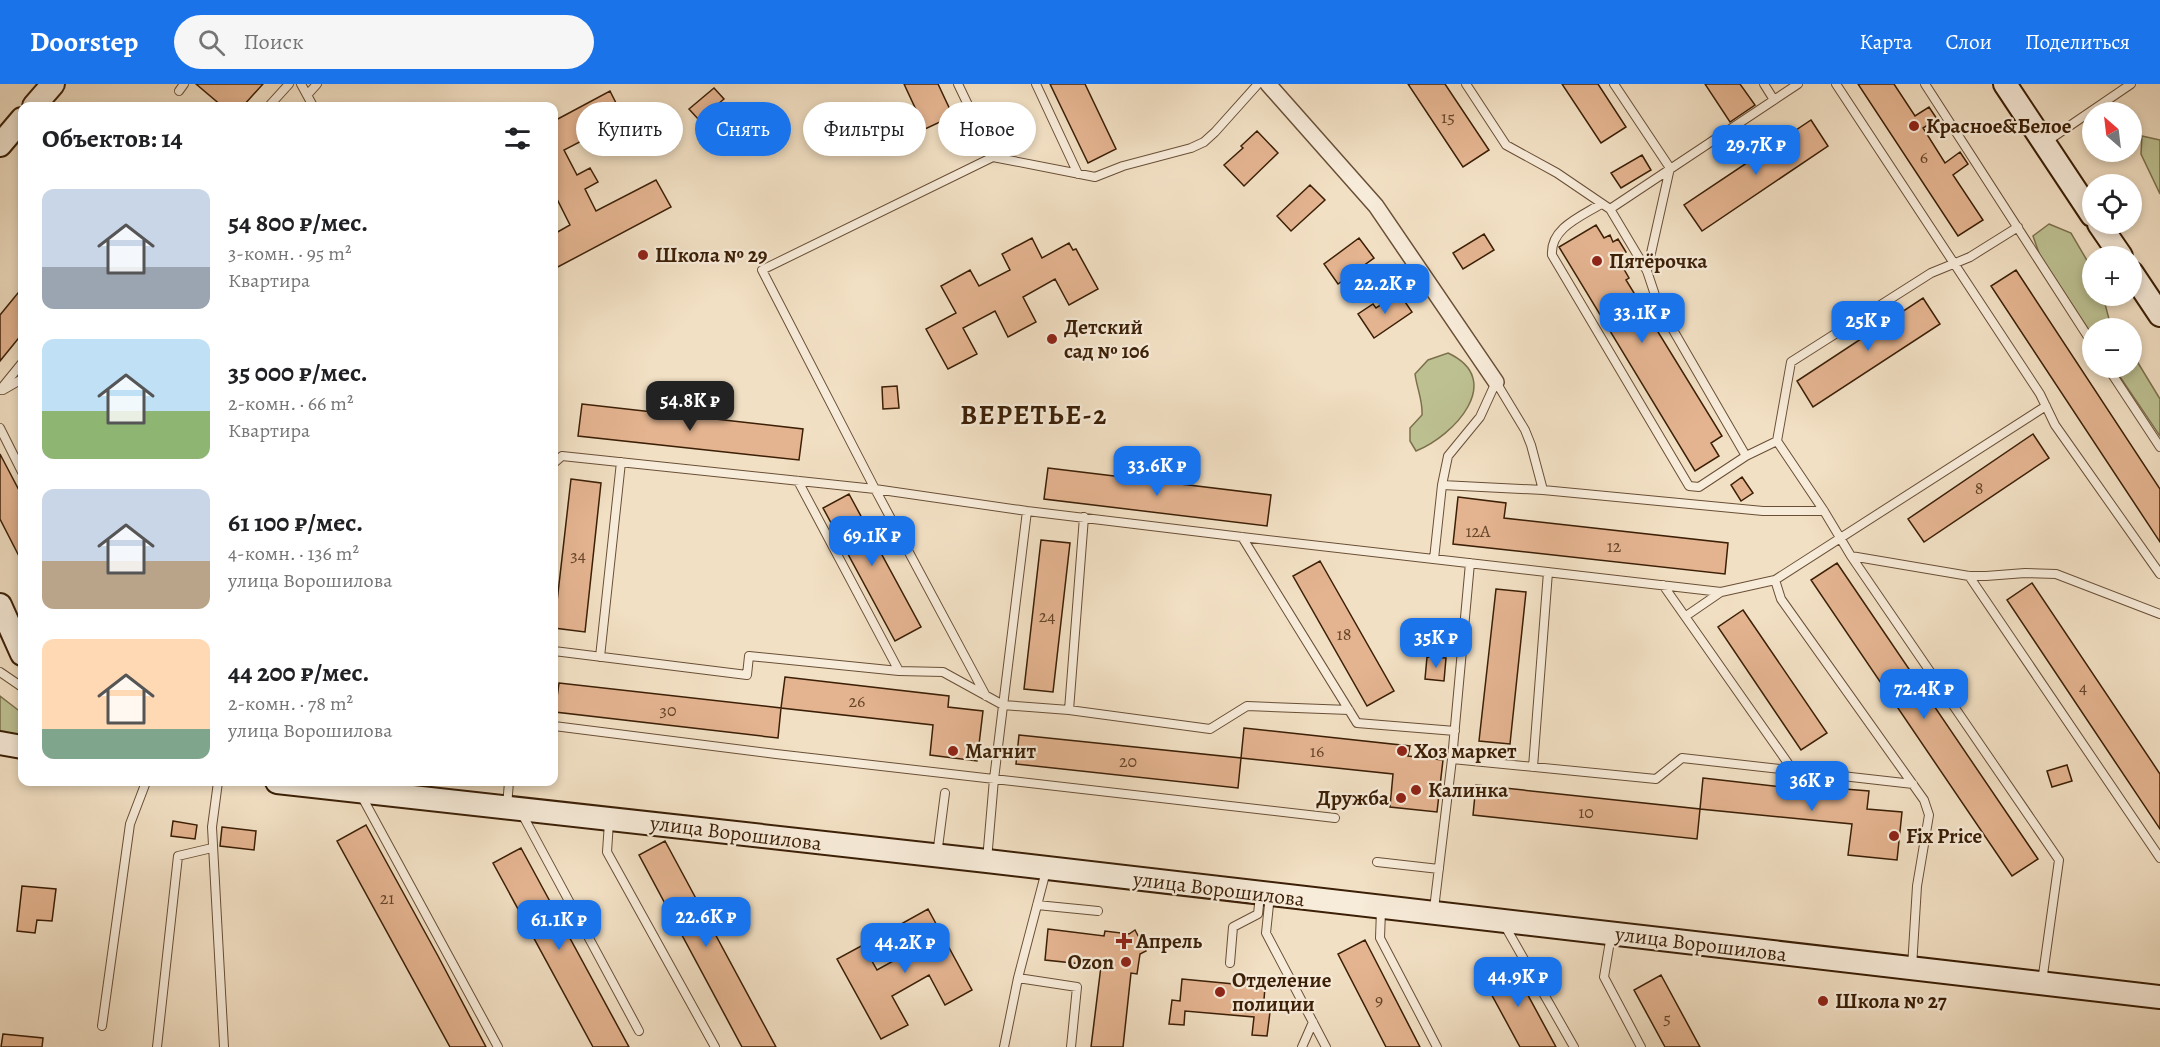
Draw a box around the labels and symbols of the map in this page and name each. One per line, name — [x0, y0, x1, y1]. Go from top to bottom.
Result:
north arrow — [2082, 102, 2142, 162]
house number: 15 — [1441, 105, 1455, 129]
place label: Красное&Белое — [1926, 112, 2072, 140]
marker: Красное&Белое — [1907, 119, 1921, 133]
pin: 29.7K ₽ — [1701, 125, 1811, 176]
house number: 6 — [1920, 145, 1928, 169]
place label: Школа № 29 — [655, 241, 768, 269]
place label: Пятёрочка — [1609, 247, 1708, 275]
marker: Школа № 29 — [636, 248, 650, 262]
marker: Пятёрочка — [1590, 254, 1604, 268]
pin: 22.2K ₽ — [1330, 264, 1440, 315]
pin: 33.1K ₽ — [1587, 293, 1697, 344]
pin: 25K ₽ — [1826, 301, 1910, 352]
place label: Детский сад № 106 — [1064, 313, 1150, 365]
marker: Детский сад № 106 — [1045, 332, 1059, 346]
pin: 54.8K ₽ — [635, 381, 745, 432]
district label: ВЕРЕТЬЕ-2 — [960, 397, 1108, 433]
pin: 33.6K ₽ — [1102, 446, 1212, 497]
house number: 8 — [1975, 476, 1983, 500]
pin: 69.1K ₽ — [817, 516, 927, 567]
house number: 12А — [1465, 519, 1491, 543]
house number: 12 — [1607, 534, 1622, 558]
house number: 34 — [570, 543, 586, 567]
house number: 24 — [1039, 604, 1055, 628]
pin: 35K ₽ — [1394, 618, 1478, 669]
house number: 18 — [1337, 622, 1351, 646]
pin: 72.4K ₽ — [1869, 669, 1979, 720]
house number: 4 — [2079, 675, 2087, 699]
house number: 26 — [849, 689, 865, 713]
house number: 30 — [659, 698, 677, 722]
place label: Магнит — [965, 737, 1036, 765]
place label: Хоз маркет — [1414, 737, 1517, 765]
house number: 16 — [1310, 739, 1324, 763]
marker: Магнит — [946, 744, 960, 758]
marker: Хоз маркет — [1395, 744, 1409, 758]
house number: 20 — [1119, 749, 1137, 773]
pin: 36K ₽ — [1770, 761, 1854, 812]
place label: Калинка — [1428, 776, 1508, 804]
marker: Калинка — [1409, 783, 1423, 797]
place label: Дружба — [1316, 784, 1389, 812]
marker: Дружба — [1394, 791, 1408, 805]
house number: 10 — [1578, 800, 1594, 824]
street label: улица Ворошилова — [648, 808, 824, 857]
place label: Fix Price — [1906, 822, 1983, 850]
marker: Fix Price — [1887, 829, 1901, 843]
street label: улица Ворошилова — [1131, 864, 1307, 913]
house number: 21 — [380, 886, 394, 910]
pin: 22.6K ₽ — [651, 897, 761, 948]
pin: 61.1K ₽ — [504, 900, 614, 951]
street label: улица Ворошилова — [1613, 919, 1789, 968]
pin: 44.2K ₽ — [850, 923, 960, 974]
place label: Апрель — [1135, 927, 1203, 955]
marker: Апрель — [1117, 934, 1131, 948]
place label: Ozon — [1068, 948, 1114, 976]
marker: Ozon — [1119, 955, 1133, 969]
pin: 44.9K ₽ — [1463, 957, 1573, 1008]
place label: Отделение полиции — [1232, 966, 1332, 1018]
marker: Отделение полиции — [1213, 985, 1227, 999]
place label: Школа № 27 — [1835, 987, 1947, 1015]
house number: 9 — [1375, 988, 1383, 1012]
marker: Школа № 27 — [1816, 994, 1830, 1008]
house number: 5 — [1663, 1006, 1671, 1030]

